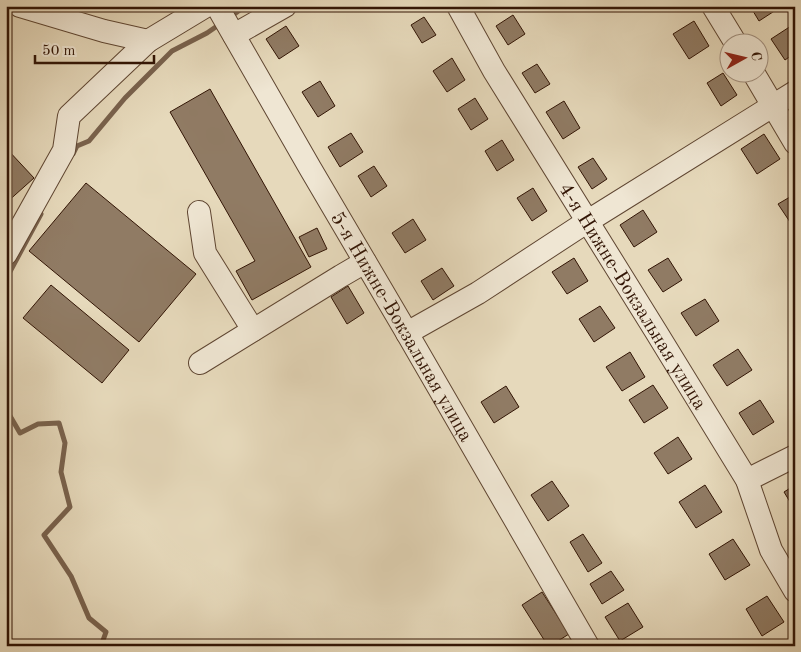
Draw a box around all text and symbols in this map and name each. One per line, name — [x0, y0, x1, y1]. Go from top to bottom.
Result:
scale bar — [35, 32, 154, 64]
north arrow — [718, 32, 768, 82]
text: 50 m — [42, 44, 76, 59]
text: С — [748, 51, 763, 62]
street label: 4-я Нижне-Вокзальная улица — [554, 180, 709, 414]
street label: 5-я Нижне-Вокзальная улица — [326, 209, 476, 446]

